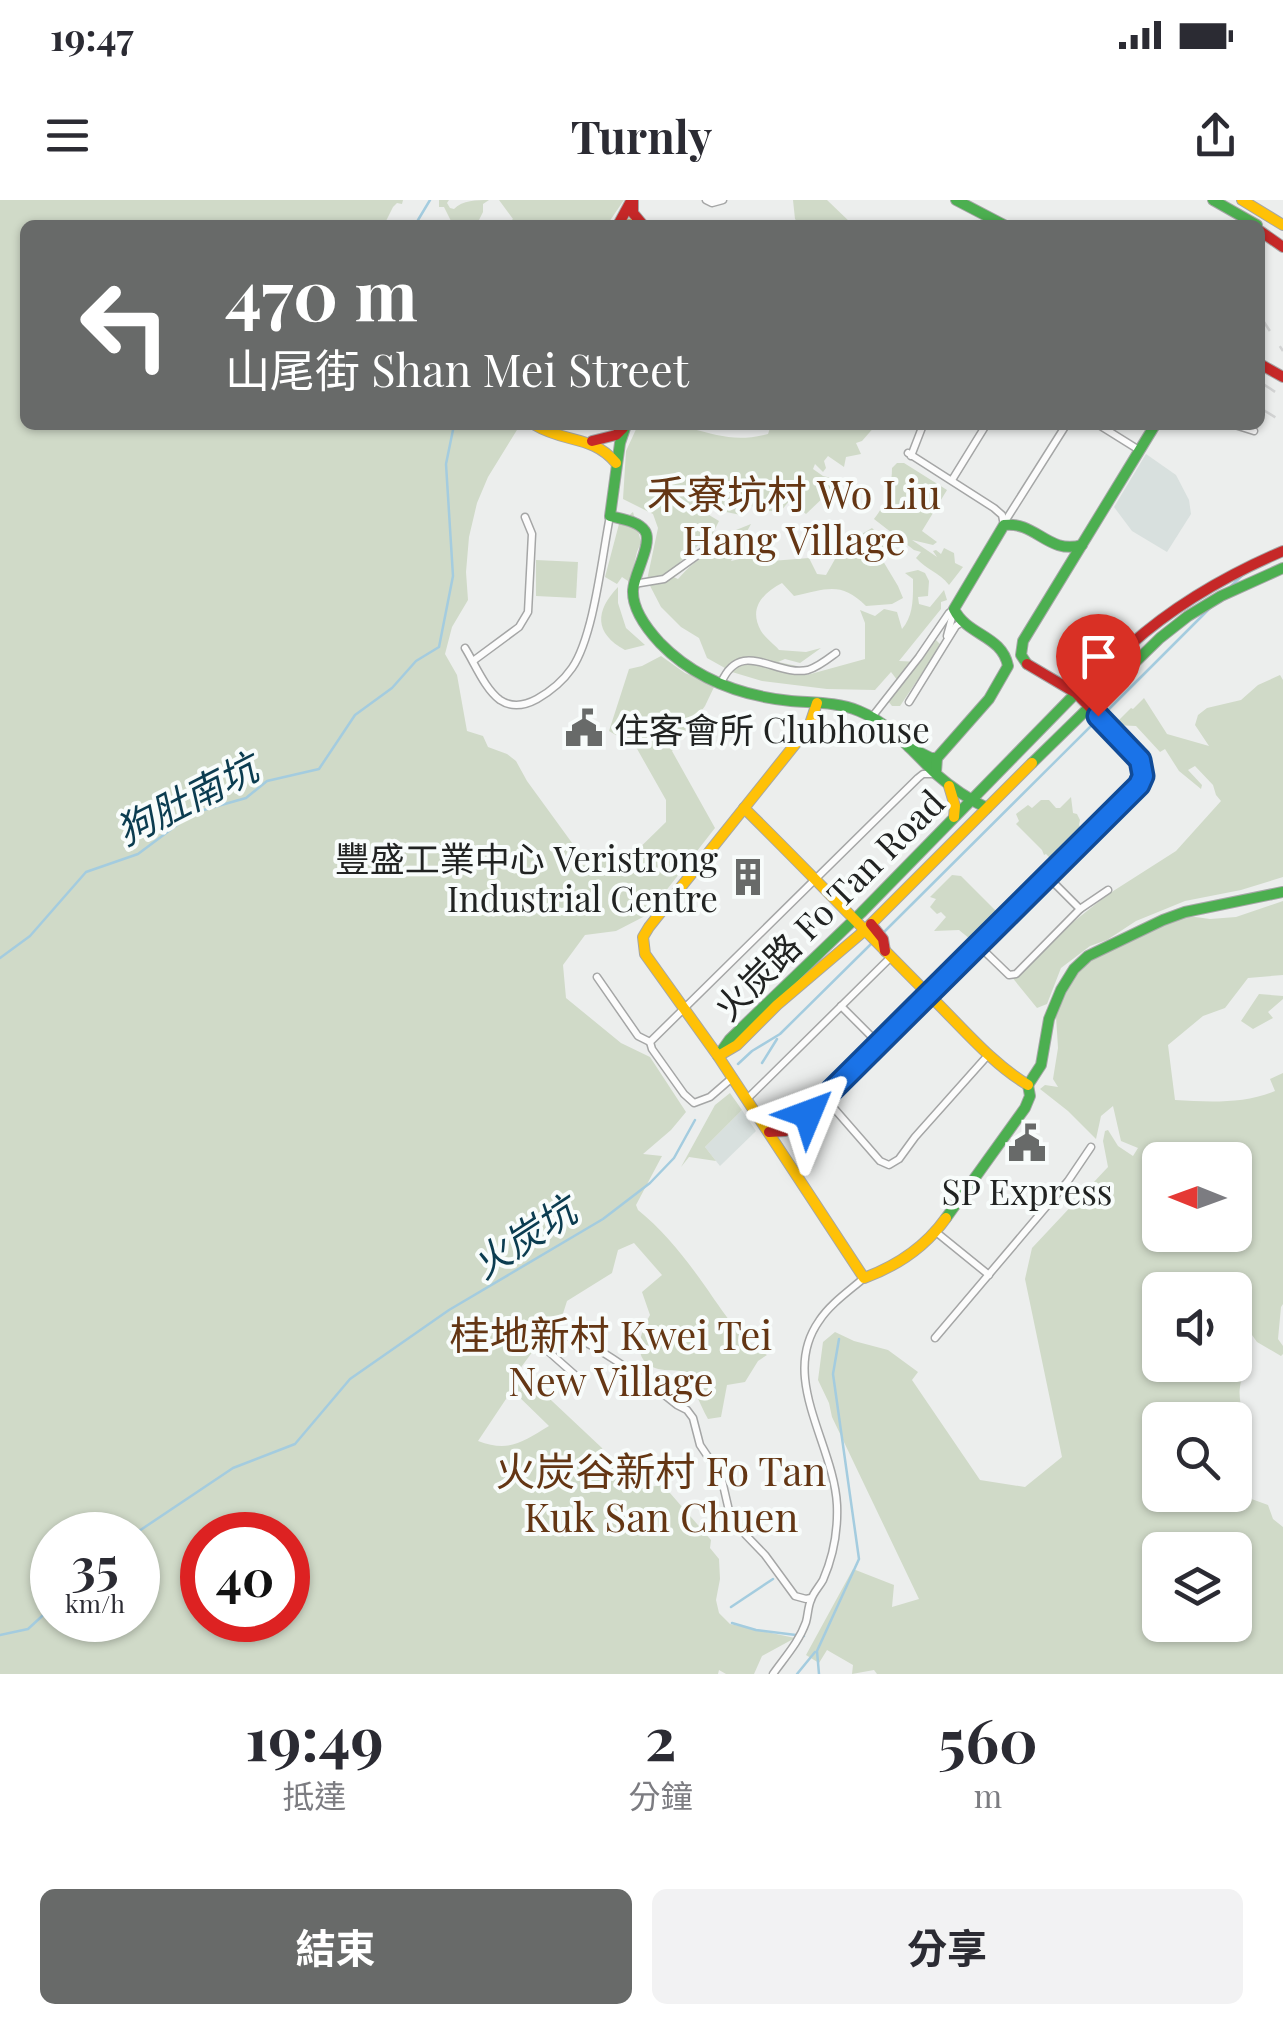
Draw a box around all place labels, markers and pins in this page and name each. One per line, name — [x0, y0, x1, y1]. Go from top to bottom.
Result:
pin — [1056, 614, 1141, 717]
place label: 住客會所 Clubhouse — [614, 705, 930, 752]
public building icon: 住客會所 Clubhouse — [563, 707, 605, 749]
place label: 豐盛工業中心 Veristrong Industrial Centre — [335, 834, 719, 921]
building icon: 豐盛工業中心 Veristrong Industrial Centre — [727, 856, 769, 898]
public building icon: SP Express — [1006, 1122, 1048, 1164]
place label: SP Express — [942, 1167, 1112, 1214]

